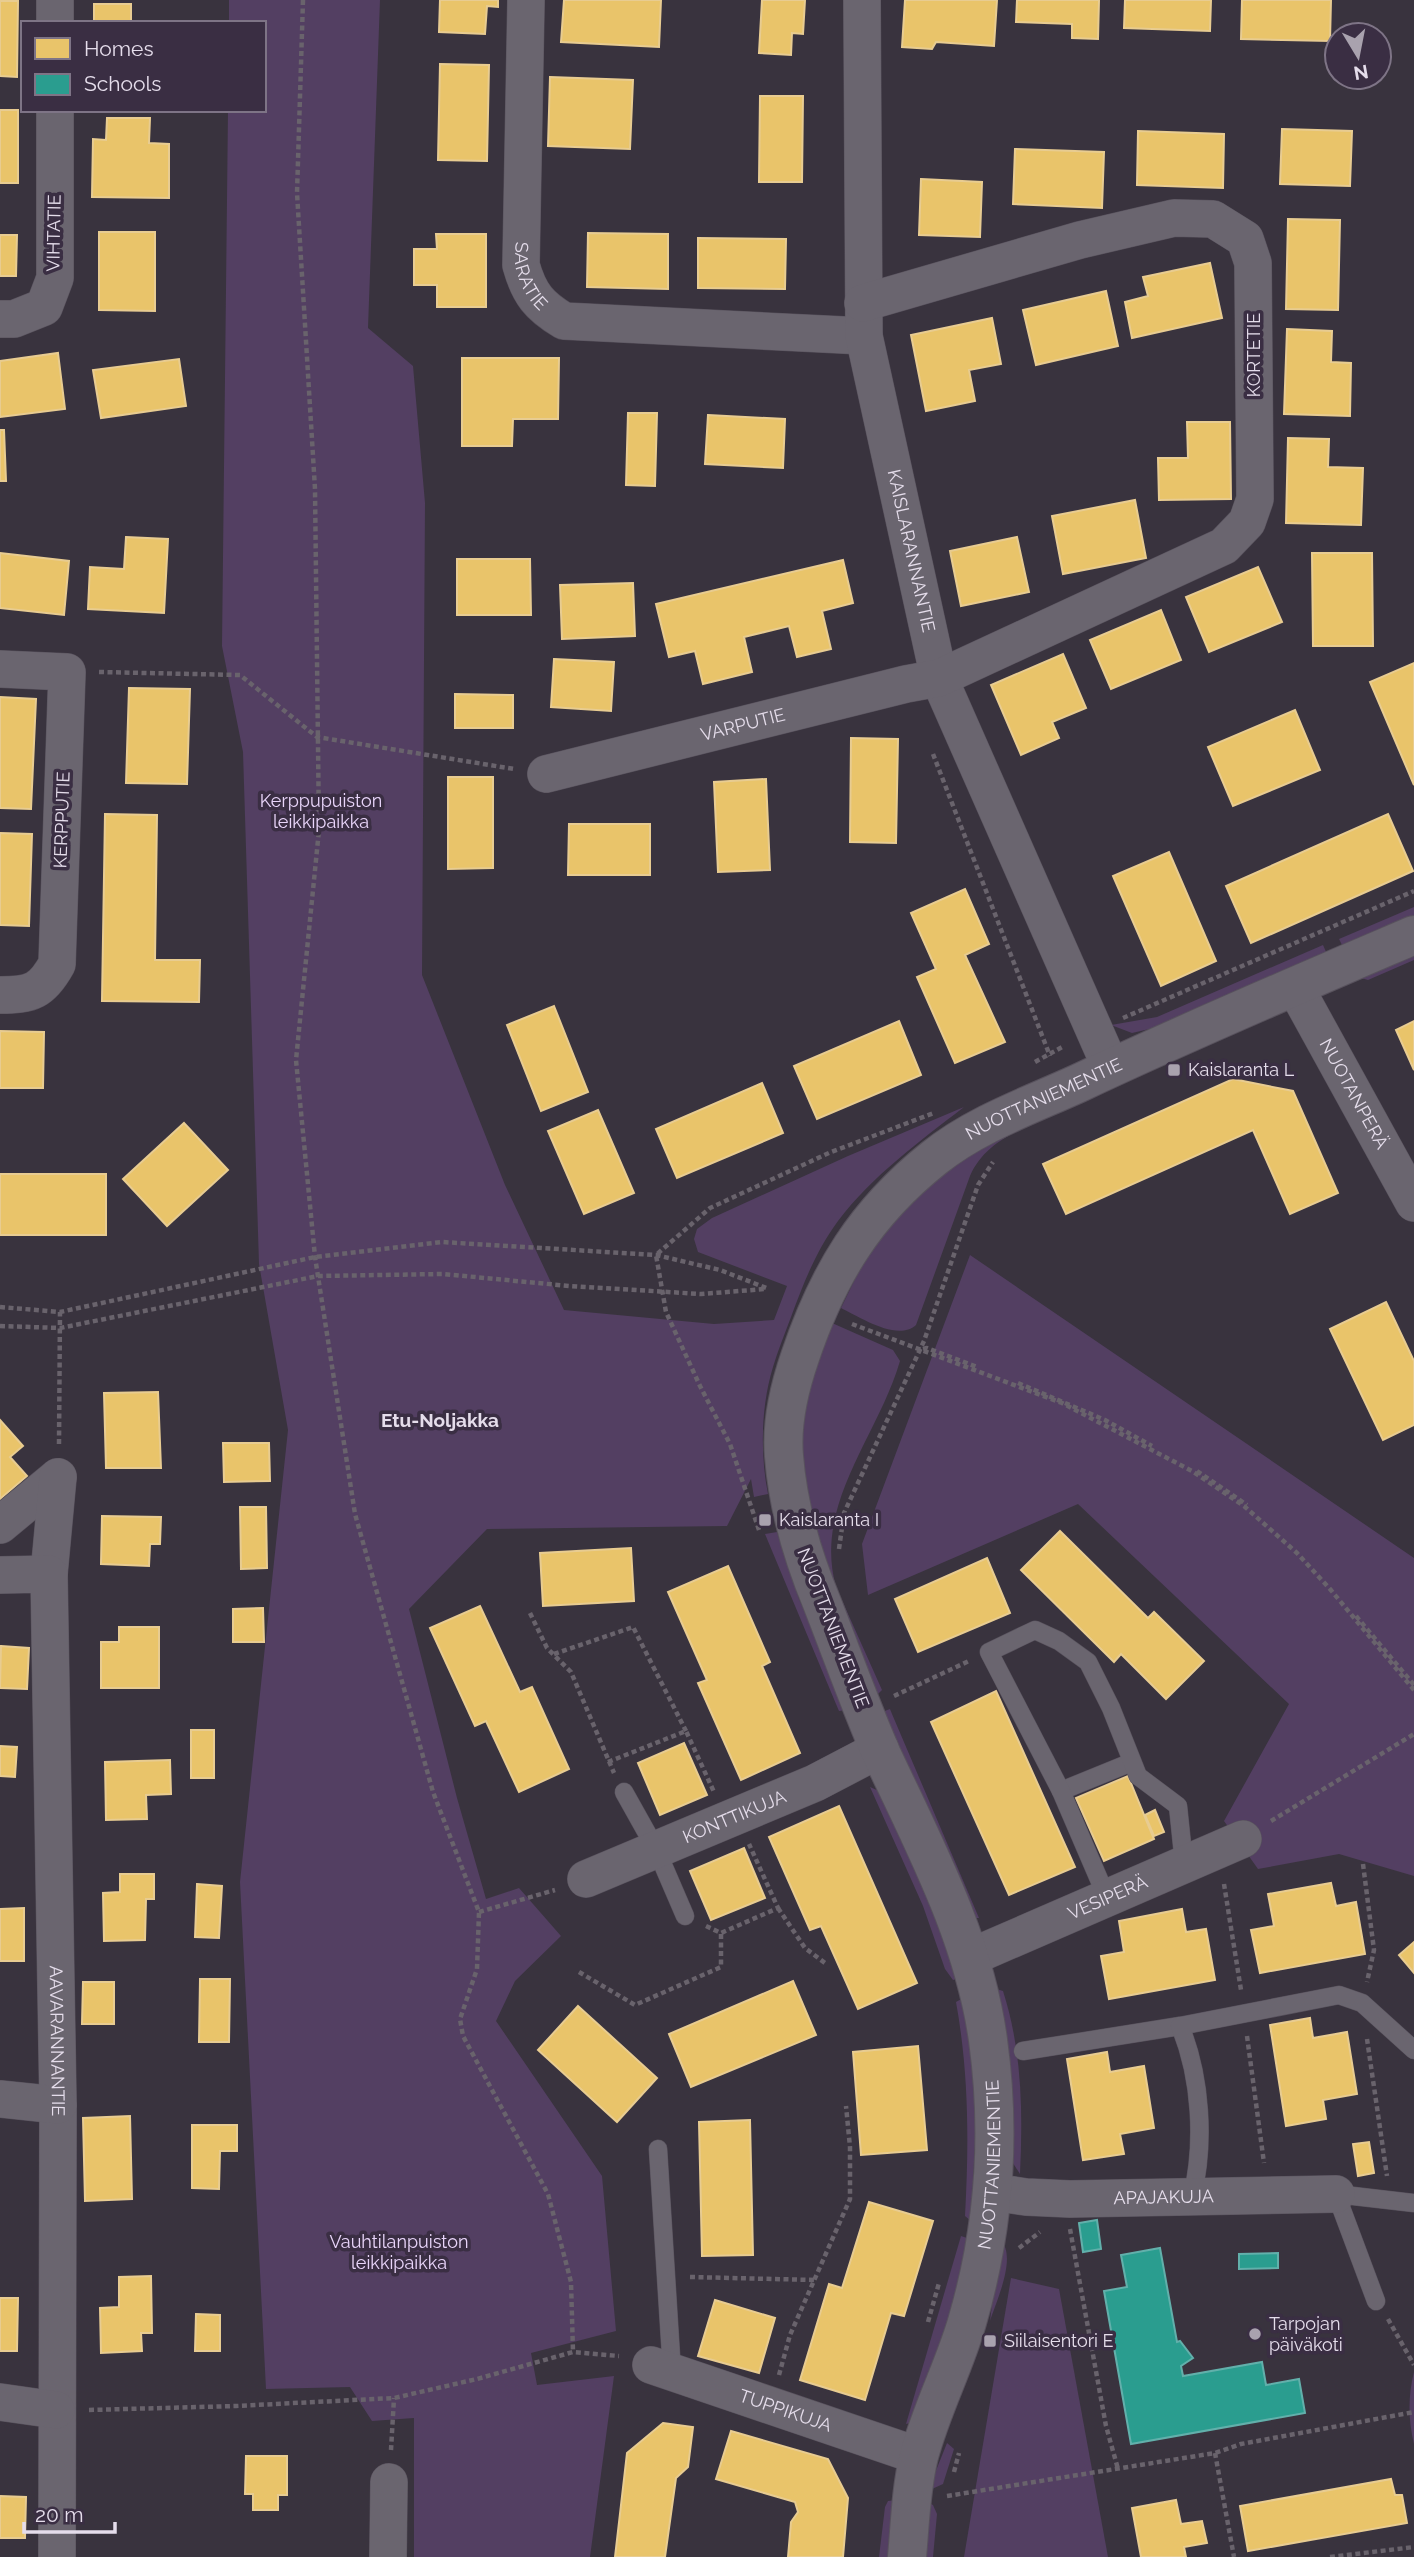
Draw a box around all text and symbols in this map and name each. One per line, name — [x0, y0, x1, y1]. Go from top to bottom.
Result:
legend — [21, 21, 266, 112]
north arrow — [1323, 21, 1393, 91]
text: Homes — [84, 36, 154, 61]
text: N — [1352, 61, 1370, 85]
text: Schools — [84, 71, 161, 96]
street label: VIHTATIE — [42, 194, 65, 272]
street label: SARATIE — [511, 242, 552, 314]
street label: KORTETIE — [1243, 313, 1264, 397]
street label: KAISLARANNANTIE — [884, 467, 940, 634]
street label: VARPUTIE — [698, 704, 787, 745]
street label: KERPPUTIE — [49, 771, 74, 869]
park label: Kerppupuiston leikkipaikka — [260, 790, 382, 832]
street label: NUOTANPERÄ — [1316, 1035, 1393, 1152]
street label: NUOTTANIEMENTIE — [962, 1053, 1125, 1144]
place label: Kaislaranta L — [1188, 1059, 1295, 1080]
marker: Kaislaranta L — [1166, 1062, 1182, 1078]
district label: Etu-Noljakka — [381, 1409, 499, 1431]
place label: Kaislaranta I — [779, 1509, 879, 1530]
marker: Kaislaranta I — [757, 1512, 773, 1528]
street label: NUOTTANIEMENTIE — [793, 1545, 874, 1711]
street label: KONTTIKUJA — [679, 1785, 789, 1847]
street label: VESIPERÄ — [1065, 1871, 1150, 1924]
street label: AAVARANNANTIE — [46, 1965, 69, 2116]
street label: NUOTTANIEMENTIE — [973, 2079, 1004, 2251]
street label: APAJAKUJA — [1113, 2185, 1214, 2208]
park label: Vauhtilanpuiston leikkipaikka — [330, 2231, 468, 2273]
place label: Tarpojan päiväkoti — [1269, 2313, 1343, 2355]
marker: Tarpojan päiväkoti — [1247, 2326, 1263, 2342]
place label: Siilaisentori E — [1004, 2330, 1113, 2351]
marker: Siilaisentori E — [982, 2333, 998, 2349]
street label: TUPPIKUJA — [736, 2385, 835, 2436]
scale bar — [24, 2490, 116, 2534]
text: 20 m — [35, 2502, 83, 2527]

